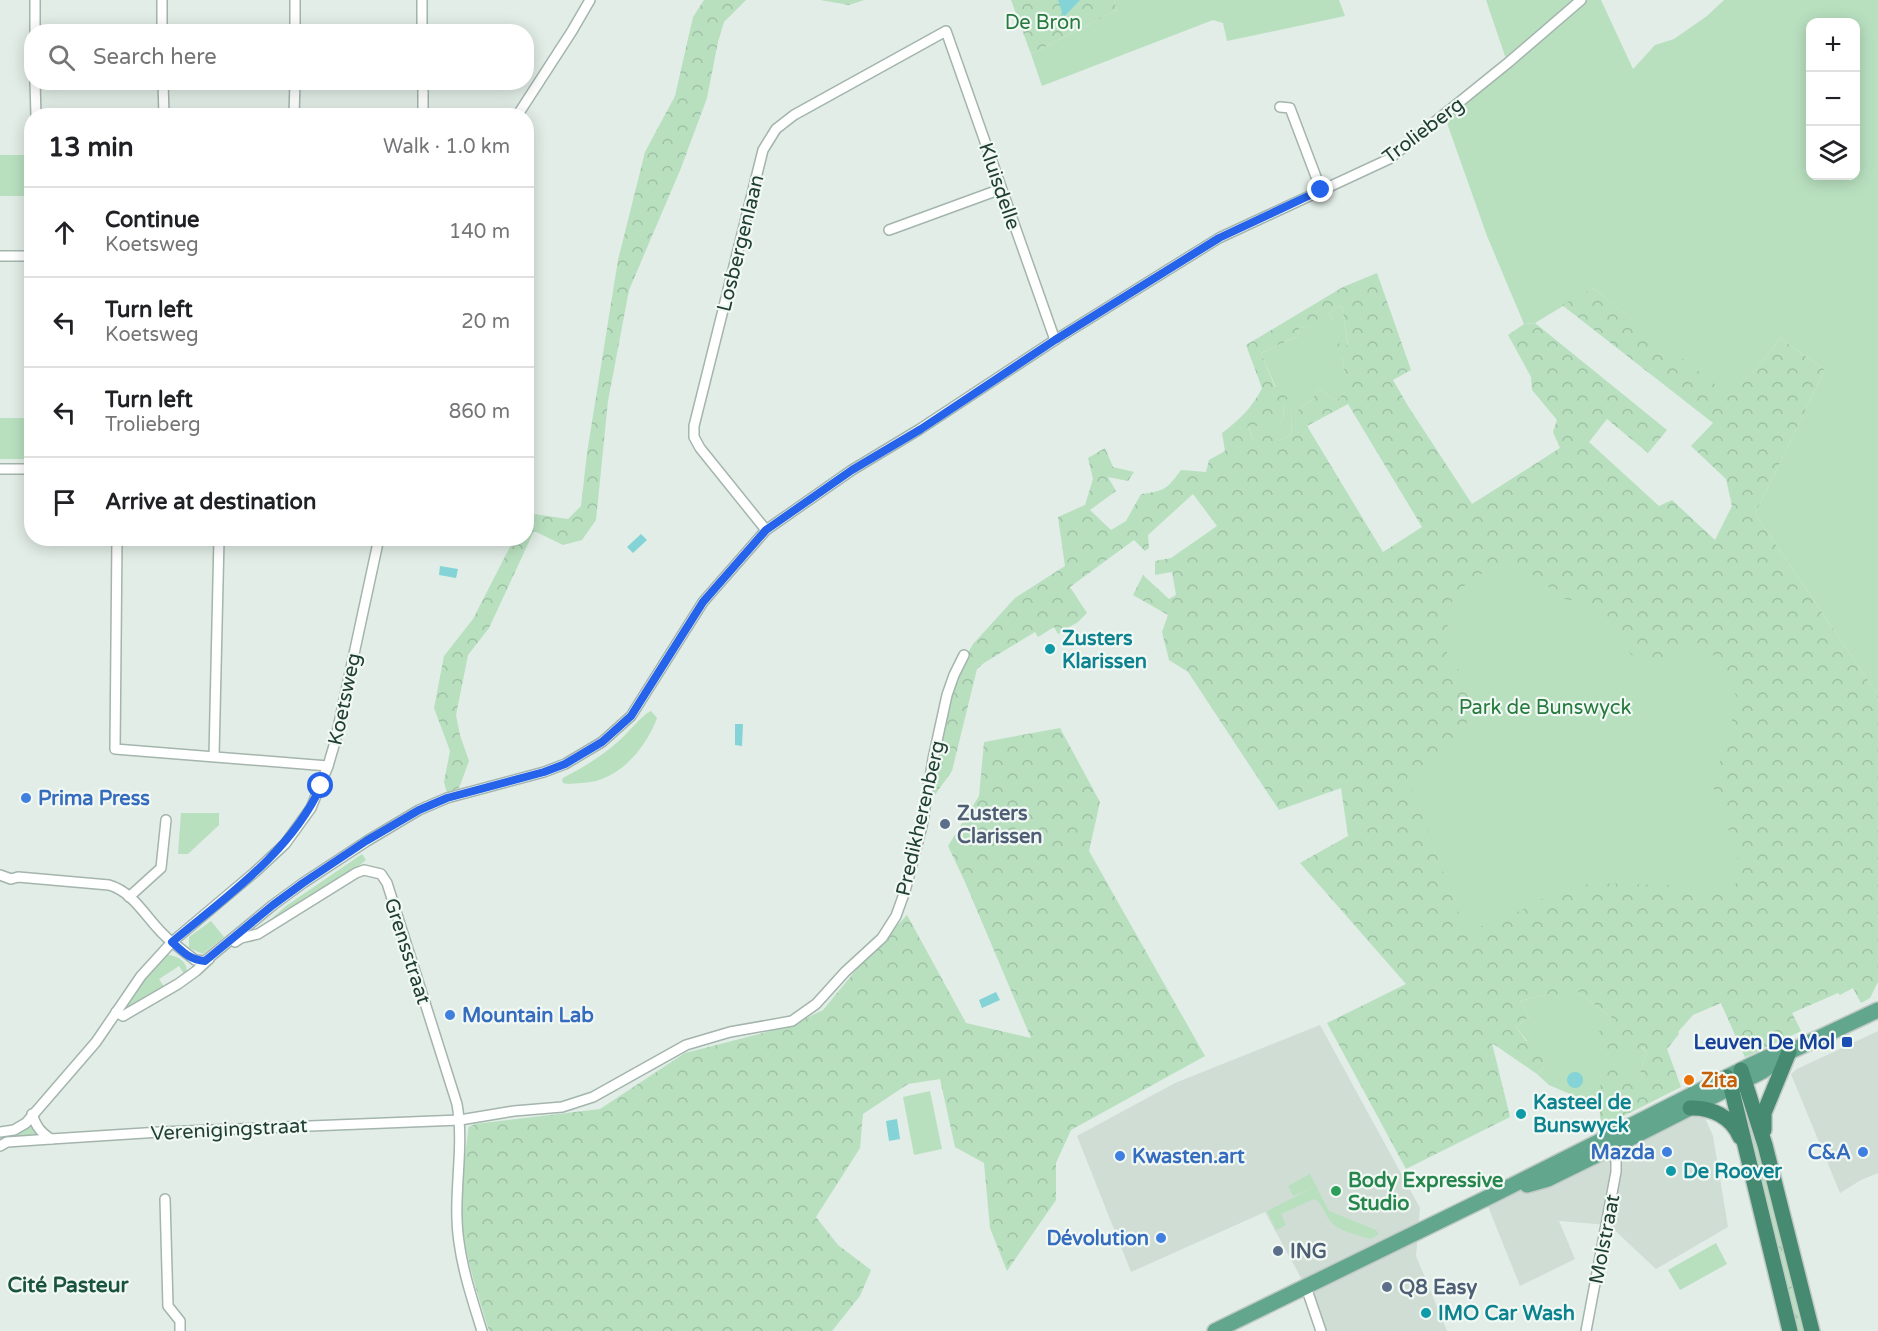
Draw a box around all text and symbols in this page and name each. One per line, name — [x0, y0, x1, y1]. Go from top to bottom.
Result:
park label: De Bron — [1005, 11, 1081, 35]
map controls — [1806, 18, 1860, 180]
button: + — [1806, 18, 1860, 72]
search box — [24, 24, 534, 90]
icon: search — [45, 41, 78, 74]
text: Search here — [93, 44, 217, 70]
button: − — [1806, 72, 1860, 126]
street label: Trolieberg — [1378, 92, 1469, 169]
button: layers — [1806, 126, 1860, 180]
text: 13 min — [48, 132, 134, 163]
text: Walk · 1.0 km — [383, 135, 510, 159]
street label: Kluisdelle — [973, 140, 1025, 233]
street label: Losbergenlaan — [712, 172, 770, 314]
route end — [1307, 176, 1333, 202]
text: Continue — [105, 207, 200, 233]
icon: ahead — [48, 216, 81, 249]
text: 140 m — [449, 220, 510, 244]
text: Koetsweg — [105, 233, 199, 257]
text: Turn left — [105, 297, 193, 323]
icon: left — [48, 306, 81, 339]
text: 20 m — [461, 310, 510, 334]
text: Koetsweg — [105, 323, 199, 347]
text: Turn left — [105, 387, 193, 413]
icon: left — [48, 396, 81, 429]
text: 860 m — [449, 400, 510, 424]
text: Trolieberg — [105, 413, 201, 437]
icon: arrive — [48, 486, 81, 519]
text: Arrive at destination — [105, 489, 316, 515]
place label: Zusters Klarissen — [1062, 627, 1147, 674]
marker: Zusters Klarissen — [1043, 642, 1057, 656]
street label: Koetsweg — [324, 651, 366, 748]
park label: Park de Bunswyck — [1459, 696, 1631, 720]
street label: Predikherenberg — [891, 738, 951, 898]
route start — [307, 772, 333, 798]
place label: Prima Press — [38, 787, 150, 811]
marker: Prima Press — [19, 791, 33, 805]
place label: Zusters Clarissen — [957, 802, 1042, 849]
marker: Zusters Clarissen — [938, 817, 952, 831]
street label: Grensstraat — [379, 895, 436, 1008]
place label: Mountain Lab — [462, 1004, 594, 1028]
marker: Mountain Lab — [443, 1008, 457, 1022]
place label: Leuven De Mol — [1693, 1031, 1835, 1055]
marker: Leuven De Mol — [1840, 1035, 1854, 1049]
place label: Zita — [1701, 1069, 1738, 1093]
marker: Zita — [1682, 1073, 1696, 1087]
place label: Kasteel de Bunswyck — [1533, 1091, 1631, 1138]
marker: Kasteel de Bunswyck — [1514, 1107, 1528, 1121]
street label: Verenigingstraat — [150, 1114, 308, 1146]
place label: Mazda — [1591, 1141, 1655, 1165]
place label: C&A — [1808, 1141, 1851, 1165]
place label: Kwasten.art — [1132, 1145, 1245, 1169]
marker: Mazda — [1660, 1145, 1674, 1159]
marker: C&A — [1856, 1145, 1870, 1159]
marker: Kwasten.art — [1113, 1149, 1127, 1163]
place label: De Roover — [1683, 1160, 1782, 1184]
marker: De Roover — [1664, 1164, 1678, 1178]
place label: Body Expressive Studio — [1348, 1169, 1503, 1216]
marker: Body Expressive Studio — [1329, 1184, 1343, 1198]
street label: Molstraat — [1585, 1192, 1625, 1286]
place label: Dévolution — [1046, 1227, 1149, 1251]
marker: Dévolution — [1154, 1231, 1168, 1245]
place label: ING — [1290, 1240, 1327, 1264]
marker: ING — [1271, 1244, 1285, 1258]
district label: Cité Pasteur — [7, 1273, 129, 1298]
place label: Q8 Easy — [1399, 1276, 1477, 1300]
marker: Q8 Easy — [1380, 1280, 1394, 1294]
place label: IMO Car Wash — [1438, 1302, 1575, 1326]
marker: IMO Car Wash — [1419, 1306, 1433, 1320]

